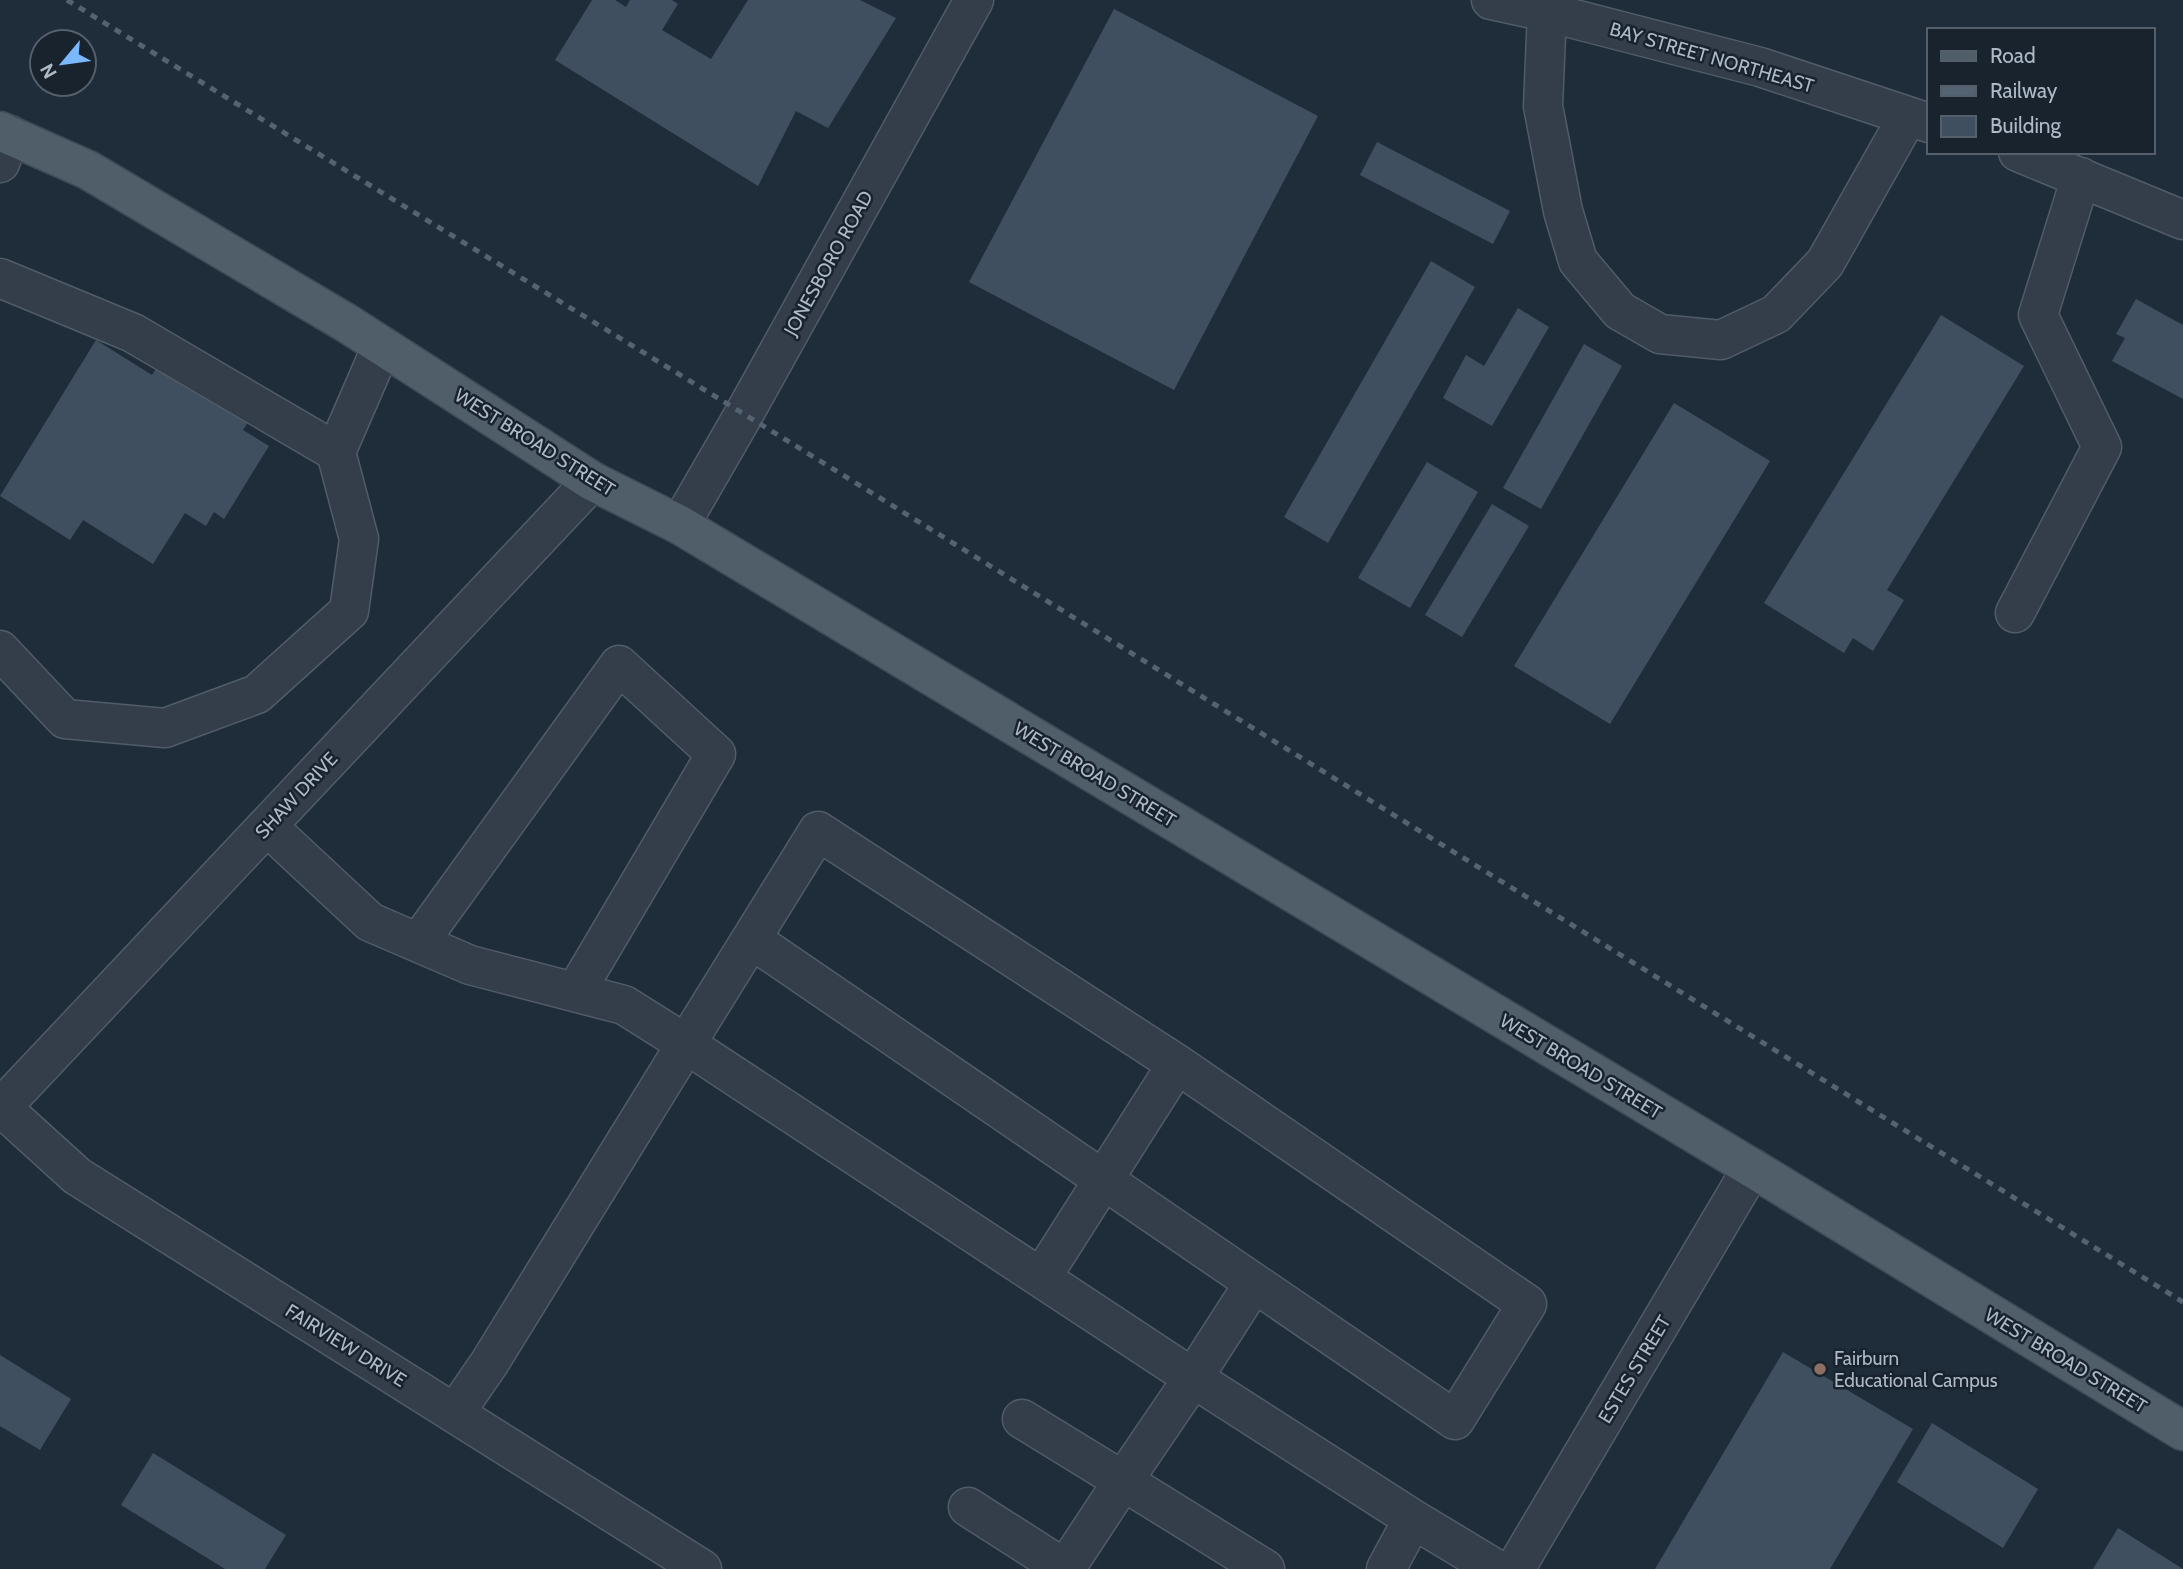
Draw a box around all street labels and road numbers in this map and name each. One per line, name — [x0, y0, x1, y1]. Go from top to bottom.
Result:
street label: BAY STREET NORTHEAST — [1607, 17, 1817, 98]
street label: JONESBORO ROAD — [779, 187, 878, 341]
street label: WEST BROAD STREET — [450, 384, 619, 501]
street label: WEST BROAD STREET — [1010, 717, 1180, 832]
street label: SHAW DRIVE — [250, 747, 342, 843]
street label: WEST BROAD STREET — [1496, 1009, 1666, 1124]
street label: FAIRVIEW DRIVE — [281, 1299, 410, 1392]
street label: WEST BROAD STREET — [1981, 1303, 2151, 1418]
street label: ESTES STREET — [1593, 1311, 1676, 1427]

